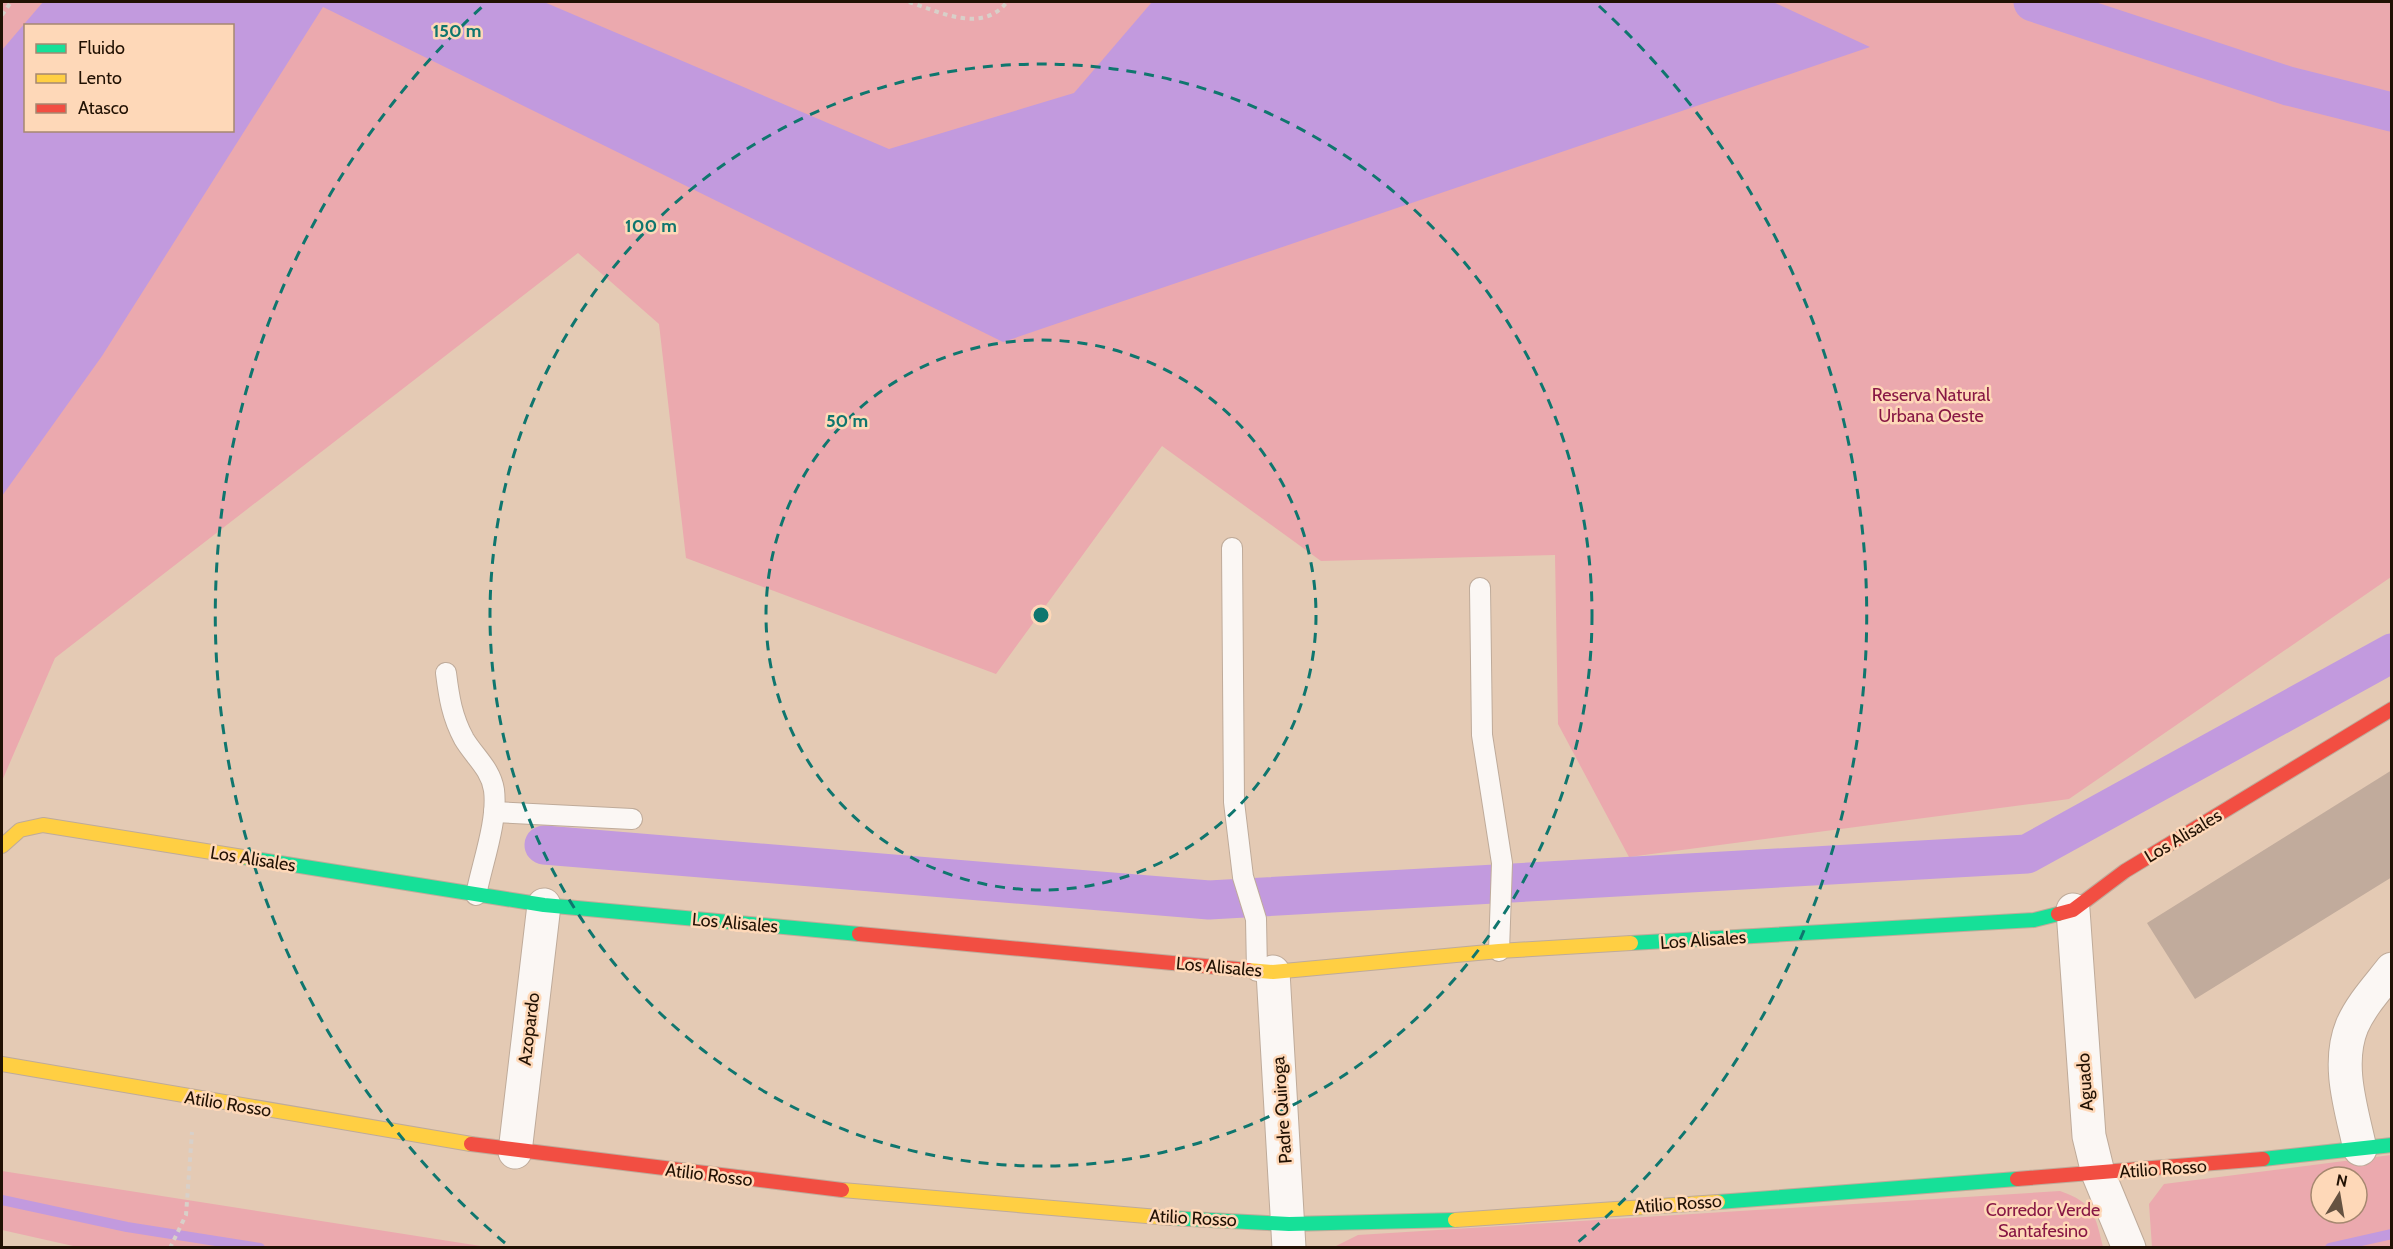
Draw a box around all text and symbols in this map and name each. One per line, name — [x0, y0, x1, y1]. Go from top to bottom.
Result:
text: 150 m — [433, 20, 481, 42]
legend — [24, 24, 234, 132]
text: Fluido — [78, 37, 125, 59]
text: Lento — [78, 67, 122, 89]
text: Atasco — [78, 97, 129, 119]
text: 100 m — [625, 215, 677, 237]
park label: Reserva Natural Urbana Oeste — [1872, 384, 1991, 427]
text: 50 m — [826, 410, 868, 432]
centre of rings — [1031, 605, 1051, 625]
street label: Los Alisales — [2140, 804, 2226, 868]
street label: Los Alisales — [209, 841, 297, 877]
street label: Los Alisales — [691, 908, 779, 938]
street label: Los Alisales — [1659, 926, 1747, 954]
street label: Los Alisales — [1175, 952, 1263, 982]
street label: Azopardo — [514, 991, 544, 1067]
street label: Aguado — [2072, 1052, 2098, 1112]
street label: Padre Quiroga — [1267, 1055, 1297, 1164]
street label: Atilio Rosso — [183, 1086, 273, 1122]
street label: Atilio Rosso — [2118, 1155, 2208, 1183]
street label: Atilio Rosso — [664, 1159, 754, 1191]
north arrow — [2309, 1165, 2369, 1225]
text: N — [2334, 1170, 2349, 1191]
street label: Atilio Rosso — [1633, 1190, 1723, 1218]
park label: Corredor Verde Santafesino — [1986, 1199, 2100, 1242]
street label: Atilio Rosso — [1149, 1205, 1237, 1231]

